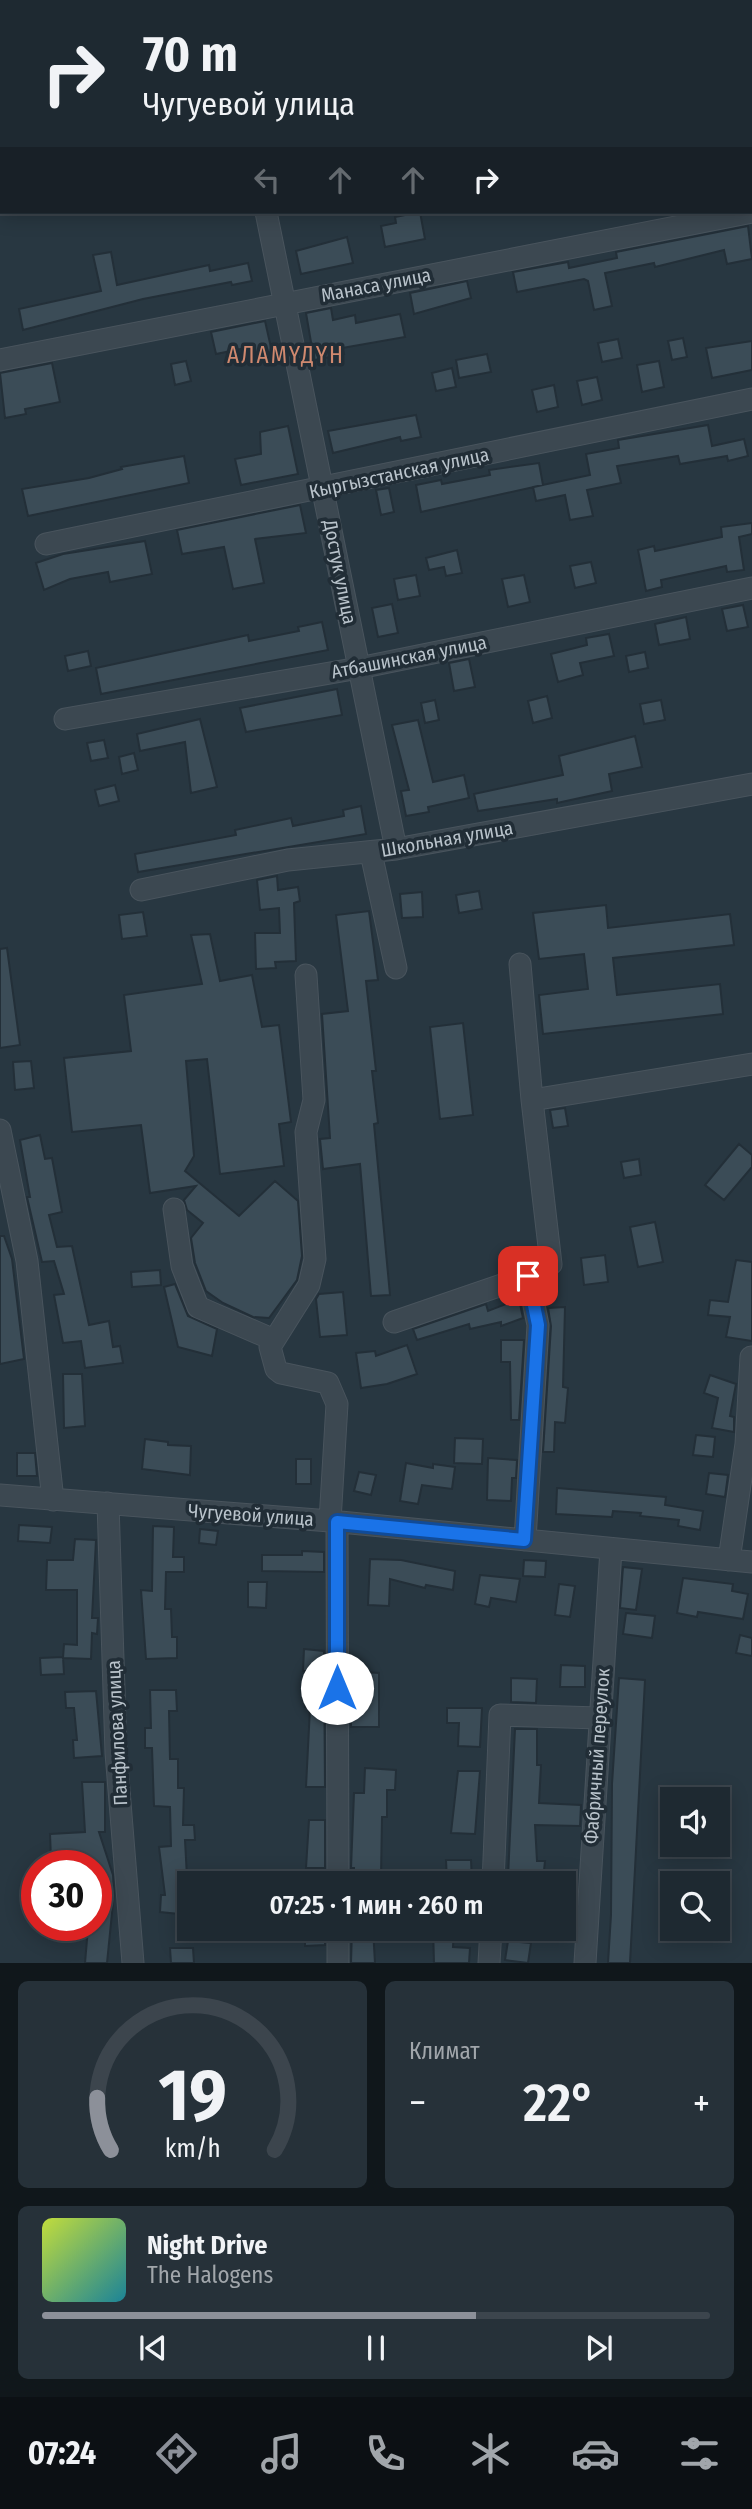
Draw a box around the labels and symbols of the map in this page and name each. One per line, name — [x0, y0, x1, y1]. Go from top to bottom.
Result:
street label: Манаса улица — [319, 263, 433, 307]
district label: АЛАМҮДҮН — [227, 341, 345, 369]
street label: Кыргызстанская улица — [307, 443, 491, 503]
street label: Достук улица — [318, 517, 361, 626]
street label: Атбашинская улица — [329, 631, 489, 683]
street label: Школьная улица — [379, 816, 515, 862]
pin — [498, 1246, 558, 1306]
street label: Чугуевой улица — [187, 1499, 315, 1531]
position arrow — [300, 1651, 374, 1725]
street label: Панфилова улица — [102, 1660, 132, 1806]
street label: Фабричный переулок — [579, 1667, 615, 1845]
speed limit sign: 30 — [21, 1850, 112, 1941]

